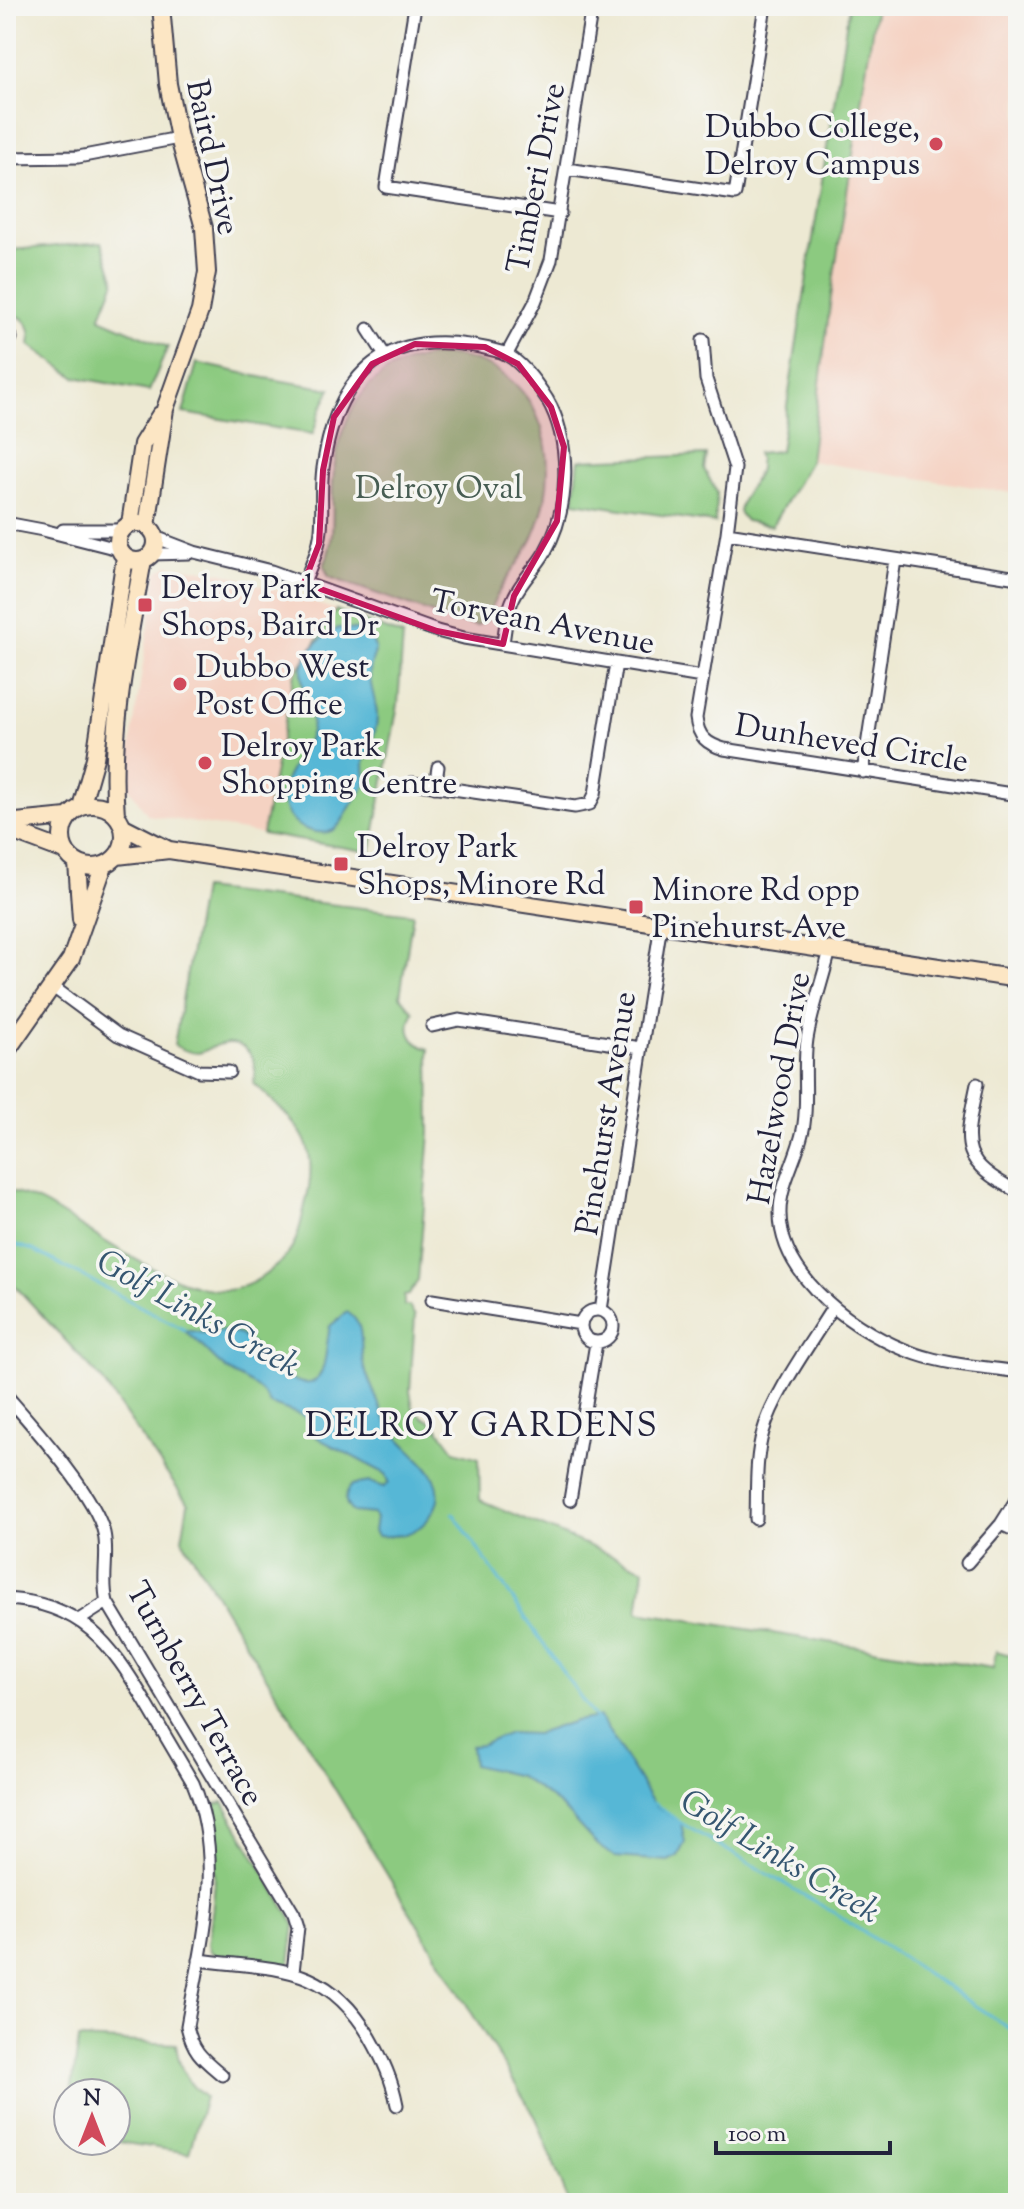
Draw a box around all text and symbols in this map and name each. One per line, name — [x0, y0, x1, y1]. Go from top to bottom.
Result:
street label: Baird Drive — [172, 76, 250, 240]
street label: Timberi Drive — [497, 79, 579, 278]
place label: Dubbo College, Delroy Campus — [705, 106, 920, 189]
marker: Dubbo College, Delroy Campus — [927, 135, 945, 153]
park label: Delroy Oval — [355, 467, 523, 513]
place label: Delroy Park Shops, Baird Dr — [161, 567, 379, 650]
street label: Torvean Avenue — [426, 580, 658, 668]
marker: Delroy Park Shops, Baird Dr — [136, 596, 154, 614]
place label: Dubbo West Post Office — [196, 646, 369, 729]
marker: Dubbo West Post Office — [171, 675, 189, 693]
street label: Dunheved Circle — [732, 704, 971, 786]
place label: Delroy Park Shopping Centre — [221, 725, 457, 808]
marker: Delroy Park Shopping Centre — [196, 754, 214, 772]
place label: Delroy Park Shops, Minore Rd — [357, 826, 605, 909]
marker: Delroy Park Shops, Minore Rd — [332, 855, 350, 873]
place label: Minore Rd opp Pinehurst Ave — [652, 869, 860, 952]
marker: Minore Rd opp Pinehurst Ave — [627, 898, 645, 916]
street label: Hazelwood Drive — [738, 969, 824, 1208]
street label: Pinehurst Avenue — [566, 988, 650, 1239]
water label: Golf Links Creek — [87, 1239, 308, 1391]
district label: DELROY GARDENS — [305, 1403, 659, 1452]
street label: Turnberry Terrace — [113, 1574, 274, 1815]
water label: Golf Links Creek — [670, 1779, 889, 1937]
north arrow — [52, 2077, 132, 2157]
text: N — [83, 2084, 101, 2116]
scale bar — [716, 2105, 890, 2155]
text: 100 m — [728, 2118, 786, 2152]

